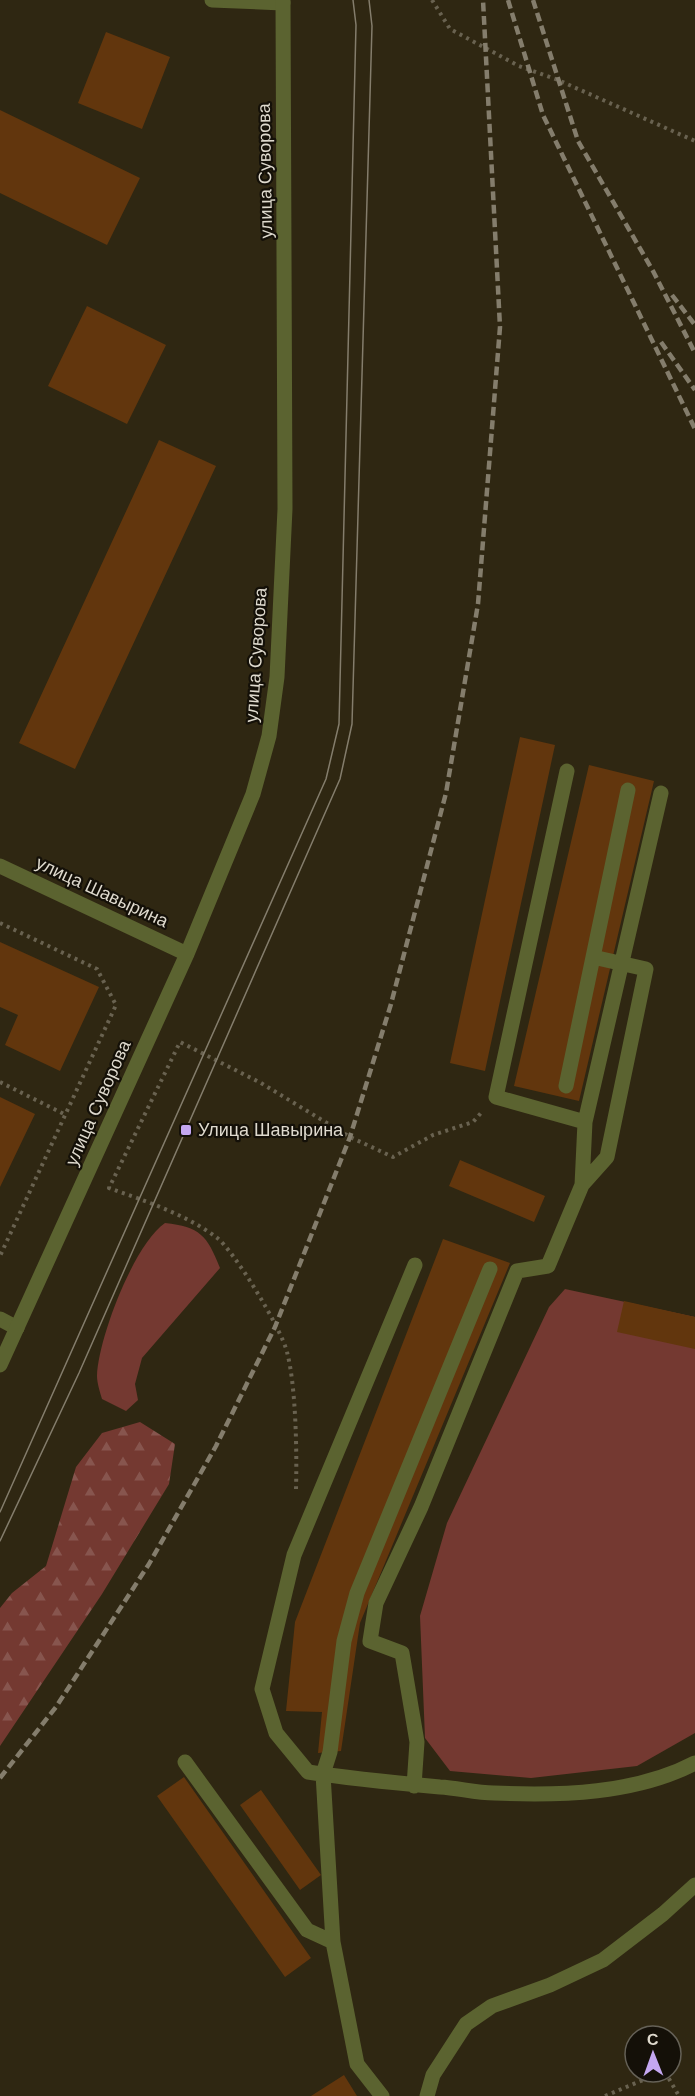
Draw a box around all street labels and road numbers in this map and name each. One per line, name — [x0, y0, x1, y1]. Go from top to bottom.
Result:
street label: улица Суворова — [254, 102, 276, 239]
street label: улица Суворова — [241, 586, 271, 723]
street label: улица Шавырина — [33, 853, 172, 932]
street label: улица Суворова — [61, 1036, 135, 1169]

